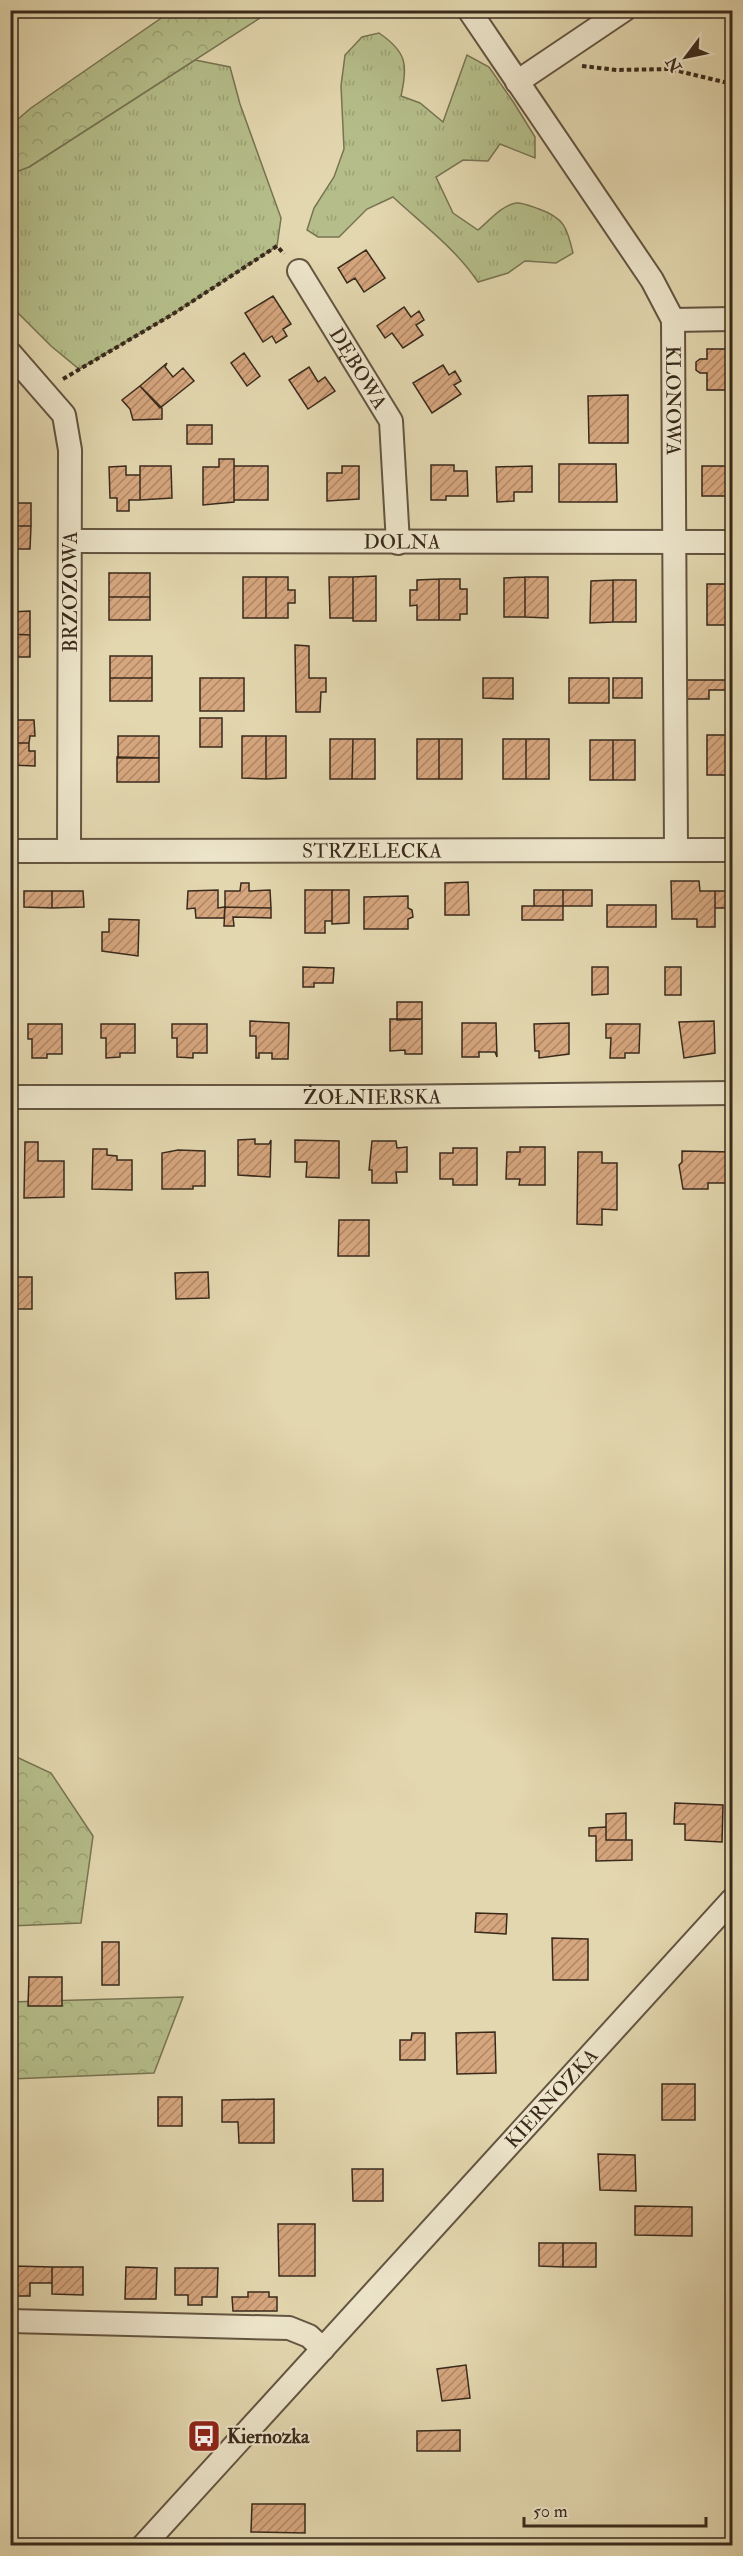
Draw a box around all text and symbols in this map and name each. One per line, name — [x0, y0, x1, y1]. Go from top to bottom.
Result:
north arrow — [656, 27, 716, 87]
text: N — [661, 52, 687, 77]
street label: DĘBOWA — [324, 323, 393, 414]
street label: KLONOWA — [661, 346, 686, 456]
street label: DOLNA — [363, 529, 441, 554]
street label: BRZOZOWA — [58, 531, 83, 653]
street label: STRZELECKA — [302, 838, 442, 863]
street label: ŻOŁNIERSKA — [303, 1084, 441, 1110]
street label: KIERNOZKA — [499, 2043, 603, 2153]
bus stop icon: Kiernozka — [186, 2418, 222, 2454]
place label: Kiernozka — [227, 2424, 310, 2449]
scale bar — [524, 2490, 706, 2528]
text: 50 m — [533, 2500, 568, 2523]

